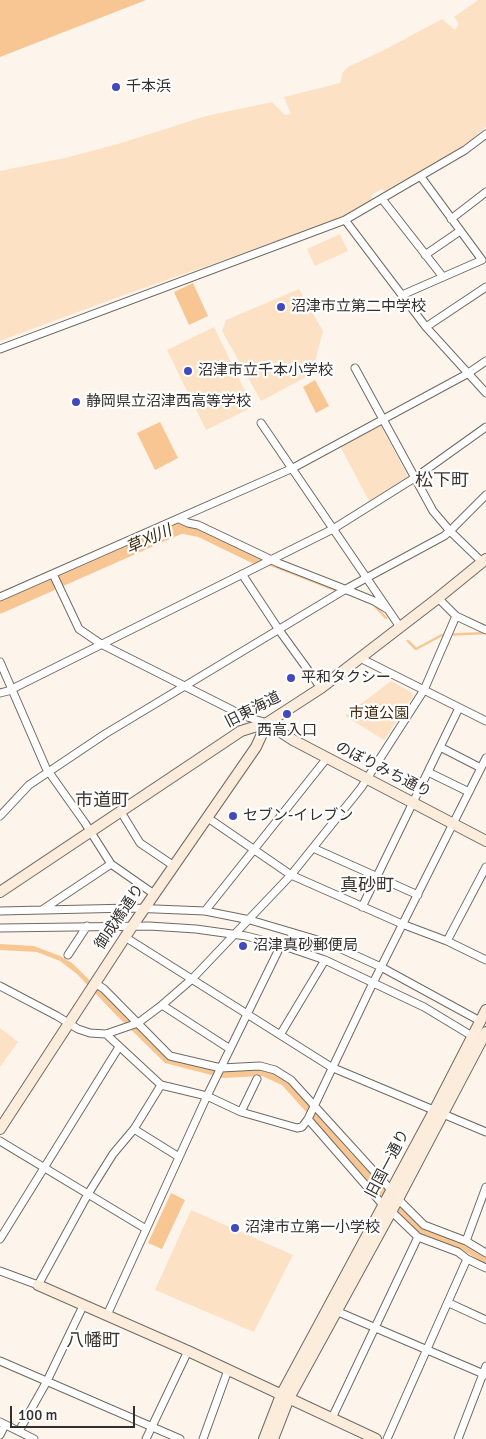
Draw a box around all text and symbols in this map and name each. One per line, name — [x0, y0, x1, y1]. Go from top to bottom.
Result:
place label: 千本浜 — [126, 78, 171, 96]
marker: 千本浜 — [110, 81, 122, 93]
place label: 沼津市立第二中学校 — [291, 298, 426, 316]
marker: 沼津市立第二中学校 — [275, 301, 287, 313]
place label: 沼津市立千本小学校 — [198, 362, 333, 380]
marker: 沼津市立千本小学校 — [182, 365, 194, 377]
place label: 静岡県立沼津西高等学校 — [86, 393, 251, 411]
marker: 静岡県立沼津西高等学校 — [70, 396, 82, 408]
district label: 松下町 — [415, 470, 469, 492]
water label: 草刈川 — [123, 521, 175, 559]
place label: 平和タクシー — [301, 669, 391, 687]
marker: 平和タクシー — [285, 672, 297, 684]
street label: 旧東海道 — [222, 688, 284, 732]
park label: 市道公園 — [349, 705, 409, 723]
marker: 西高入口 — [281, 708, 293, 720]
place label: 西高入口 — [257, 722, 317, 740]
street label: のぼりみち通り — [332, 738, 434, 802]
district label: 市道町 — [75, 790, 129, 812]
place label: セブン-イレブン — [243, 807, 353, 825]
marker: セブン-イレブン — [227, 810, 239, 822]
district label: 真砂町 — [340, 875, 394, 897]
street label: 御成橋通り — [92, 881, 148, 953]
place label: 沼津真砂郵便局 — [253, 937, 358, 955]
marker: 沼津真砂郵便局 — [237, 940, 249, 952]
street label: 旧国一通り — [362, 1127, 414, 1201]
place label: 沼津市立第一小学校 — [245, 1219, 380, 1237]
marker: 沼津市立第一小学校 — [229, 1222, 241, 1234]
district label: 八幡町 — [66, 1330, 120, 1352]
scale bar — [12, 1396, 138, 1428]
text: 100 m — [18, 1406, 58, 1424]

